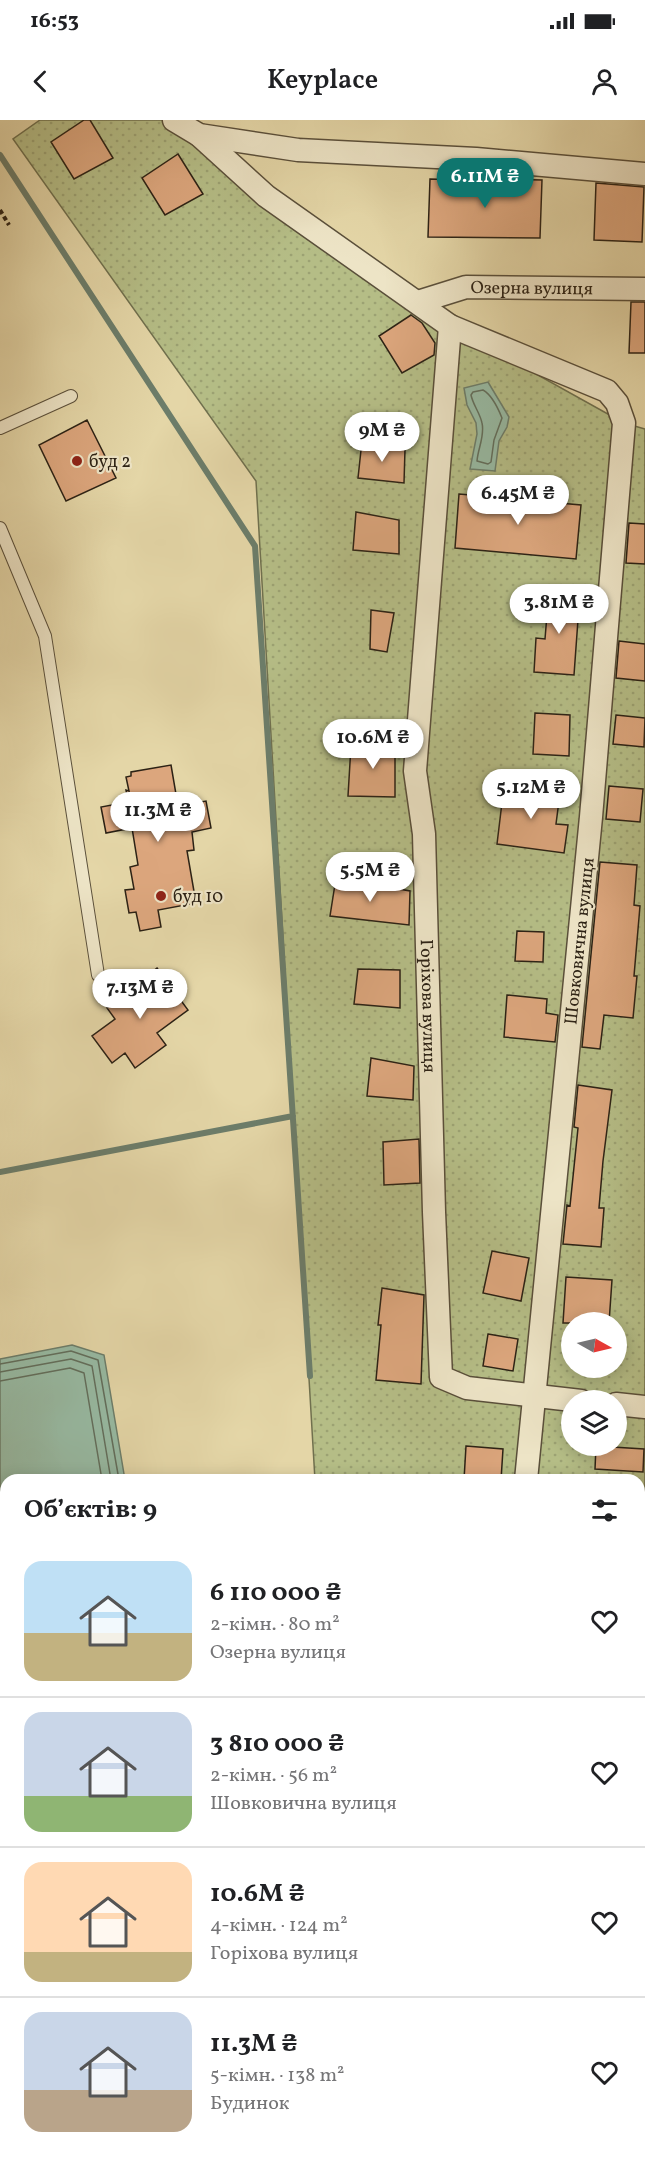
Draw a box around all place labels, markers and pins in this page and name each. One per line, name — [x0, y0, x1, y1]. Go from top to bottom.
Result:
pin: 6.11M ₴ — [430, 158, 540, 209]
pin: 9M ₴ — [346, 412, 418, 463]
place label: буд 2 — [89, 450, 131, 475]
marker: буд 2 — [70, 454, 84, 468]
pin: 6.45M ₴ — [463, 475, 573, 526]
pin: 3.81M ₴ — [504, 584, 614, 635]
pin: 10.6M ₴ — [318, 719, 428, 770]
pin: 5.12M ₴ — [476, 769, 586, 820]
pin: 11.3M ₴ — [103, 792, 213, 843]
pin: 5.5M ₴ — [321, 852, 419, 903]
place label: буд 10 — [173, 885, 223, 910]
marker: буд 10 — [154, 889, 168, 903]
pin: 7.13M ₴ — [85, 969, 195, 1020]

